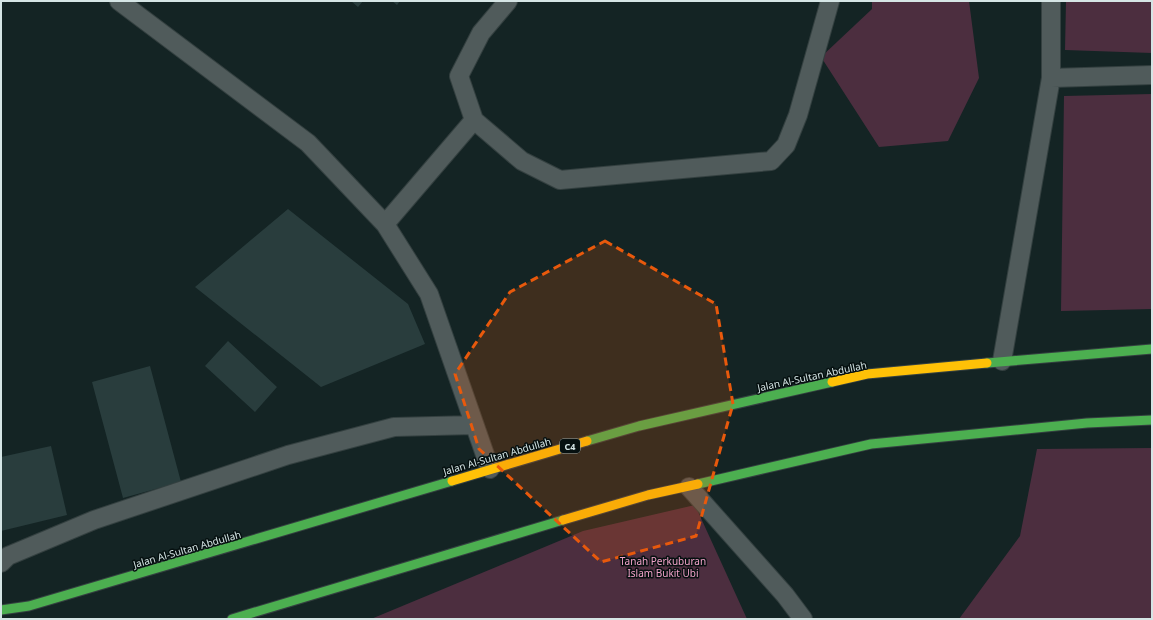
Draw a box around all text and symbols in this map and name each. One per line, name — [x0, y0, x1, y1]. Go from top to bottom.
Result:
street label: Jalan Al-Sultan Abdullah — [755, 358, 868, 395]
street label: Jalan Al-Sultan Abdullah — [440, 434, 553, 478]
road number: C4 — [560, 439, 580, 453]
street label: Jalan Al-Sultan Abdullah — [130, 527, 243, 571]
park label: Tanah Perkuburan Islam Bukit Ubi — [620, 554, 706, 580]

